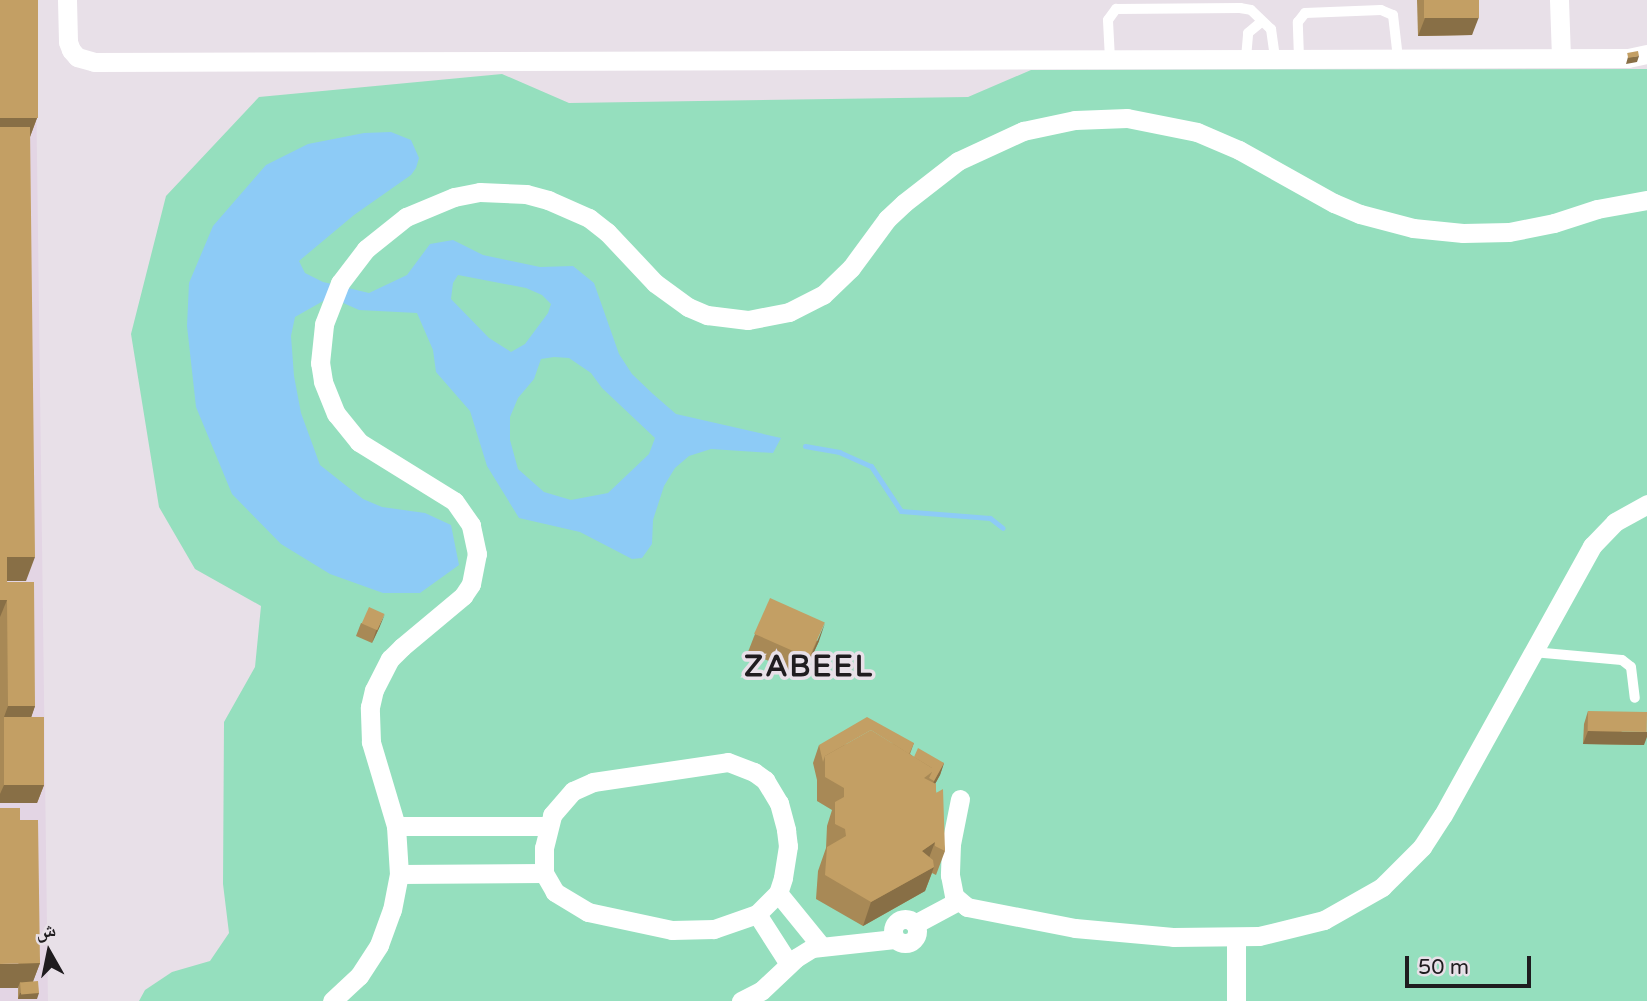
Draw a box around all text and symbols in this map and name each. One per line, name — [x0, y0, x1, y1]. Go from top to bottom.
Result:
district label: ZABEEL — [745, 649, 873, 685]
north arrow — [14, 917, 84, 987]
text: ش — [34, 919, 57, 944]
scale bar — [1409, 942, 1535, 986]
text: 50 m — [1418, 955, 1469, 980]

